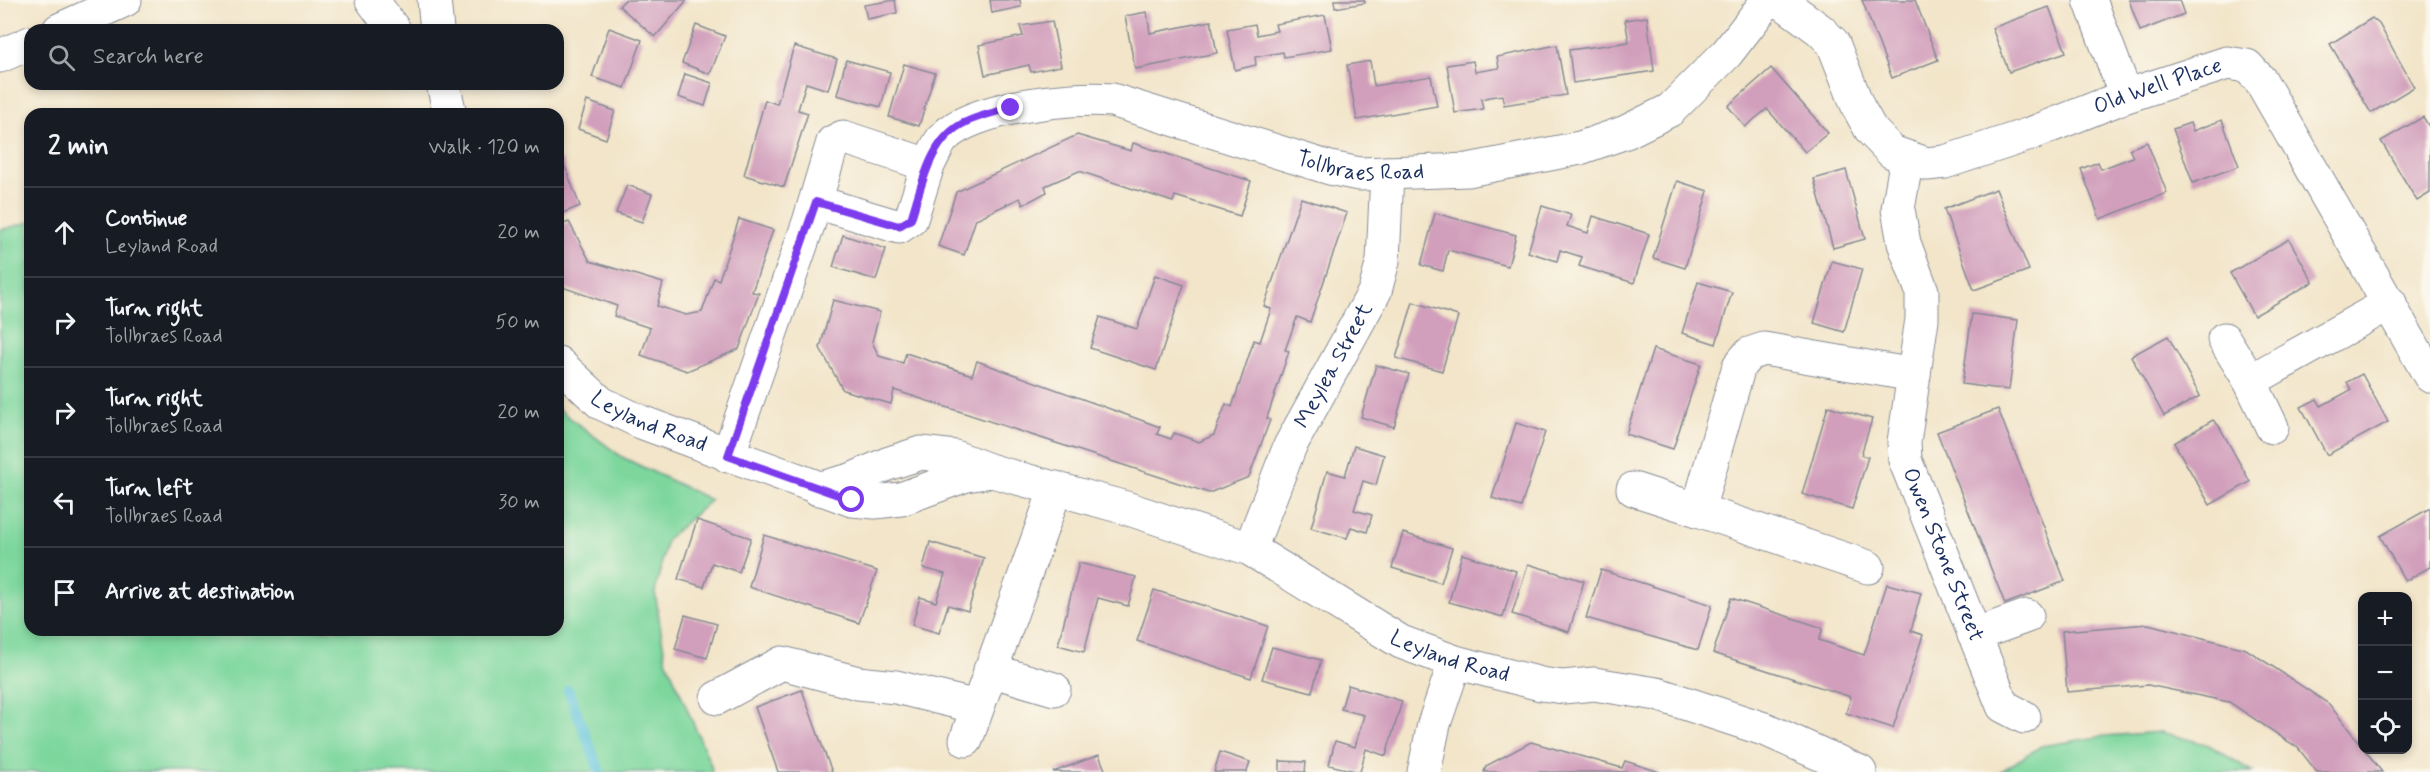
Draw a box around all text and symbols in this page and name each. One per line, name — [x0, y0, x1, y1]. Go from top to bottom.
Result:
search box — [24, 24, 564, 90]
icon: search — [45, 41, 78, 74]
text: Search here — [93, 43, 204, 71]
street label: Old Well Place — [2090, 52, 2226, 121]
route end — [997, 94, 1023, 120]
text: 2 min — [48, 130, 109, 164]
text: Walk · 120 m — [429, 134, 540, 161]
street label: Tollbraes Road — [1293, 144, 1425, 188]
text: Continue — [105, 205, 187, 233]
icon: ahead — [48, 216, 81, 249]
text: 20 m — [497, 219, 540, 246]
text: Leyland Road — [105, 233, 218, 260]
text: Turn right — [105, 295, 203, 323]
street label: Meylea Street — [1288, 298, 1380, 433]
icon: right — [48, 306, 81, 339]
text: 50 m — [495, 309, 540, 336]
text: Tollbraes Road — [105, 323, 222, 350]
text: Turn right — [105, 385, 203, 413]
street label: Leyland Road — [584, 385, 711, 459]
icon: right — [48, 396, 81, 429]
text: 20 m — [497, 399, 540, 426]
text: Tollbraes Road — [105, 413, 222, 440]
street label: Owen Stone Street — [1896, 464, 1990, 646]
text: Turn left — [105, 475, 193, 503]
icon: left — [48, 486, 81, 519]
route start — [838, 486, 864, 512]
text: 30 m — [498, 489, 540, 516]
text: Tollbraes Road — [105, 503, 222, 530]
icon: arrive — [48, 576, 81, 609]
text: Arrive at destination — [105, 578, 295, 606]
map controls — [2358, 592, 2412, 754]
button: + — [2358, 592, 2412, 646]
street label: Leyland Road — [1384, 624, 1512, 689]
button: − — [2358, 646, 2412, 700]
button: locate — [2358, 700, 2412, 754]

